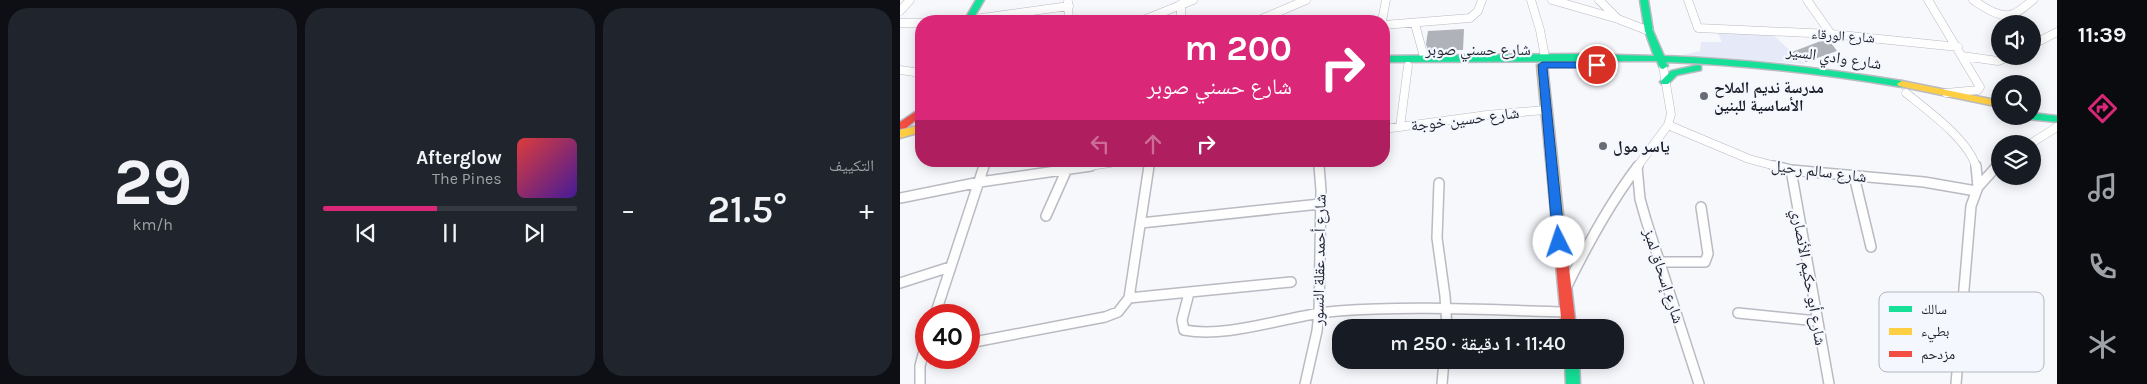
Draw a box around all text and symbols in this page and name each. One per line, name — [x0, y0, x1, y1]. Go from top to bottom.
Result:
map controls — [1991, 15, 2041, 185]
button: sound — [1991, 15, 2041, 65]
text: 11:39 — [2078, 22, 2126, 48]
street label: شارع الورقاء — [1811, 25, 1875, 48]
text: 200 m — [1184, 28, 1292, 69]
icon: right — [1310, 35, 1375, 100]
street label: شارع حسني صوبر — [1424, 40, 1531, 62]
street label: شارع وادي السير — [1784, 41, 1883, 76]
pin — [1576, 44, 1618, 86]
icon: arrive — [1583, 51, 1611, 79]
text: شارع حسني صوبر — [1147, 74, 1292, 100]
button: search — [1991, 75, 2041, 125]
place label: مدرسة نديم الملاح الأساسية للبنين — [1714, 78, 1824, 115]
marker: مدرسة نديم الملاح الأساسية للبنين — [1698, 90, 1710, 102]
icon: directions — [2085, 91, 2120, 126]
street label: شارع حسين خوجة — [1410, 103, 1520, 136]
icon: left — [1086, 130, 1114, 158]
icon: ahead — [1139, 130, 1167, 158]
icon: right — [1192, 130, 1220, 158]
button: layers — [1991, 135, 2041, 185]
place label: ياسر مول — [1613, 137, 1670, 156]
marker: ياسر مول — [1597, 140, 1609, 152]
text: 29 — [113, 144, 192, 220]
text: Afterglow — [416, 147, 502, 169]
text: التكييف — [829, 156, 874, 175]
street label: شارع سالم رحيل — [1770, 156, 1868, 187]
text: The Pines — [432, 169, 502, 188]
icon: music — [2085, 170, 2120, 205]
text: 21.5° — [707, 187, 787, 232]
text: − — [621, 193, 635, 226]
text: + — [859, 193, 874, 226]
street label: شارع أحمد عقلة النسور — [1308, 194, 1331, 327]
street label: شارع أبو حكيم الأنصاري — [1785, 207, 1830, 347]
text: km/h — [132, 215, 173, 234]
position arrow — [1532, 215, 1584, 267]
icon: previous — [352, 219, 380, 247]
icon: pause — [436, 219, 464, 247]
icon: next — [520, 219, 548, 247]
street label: شارع إسحاق لمبز — [1638, 225, 1688, 326]
icon: phone — [2085, 249, 2120, 284]
legend — [1879, 292, 2044, 372]
text: سالك — [1921, 301, 1947, 318]
speed limit sign: 40 — [915, 304, 980, 369]
text: بطيء — [1921, 323, 1950, 343]
icon: climate — [2085, 327, 2120, 362]
text: 11:40 · 1 دقيقة · 250 m — [1390, 333, 1566, 355]
text: مزدحم — [1921, 346, 1955, 364]

